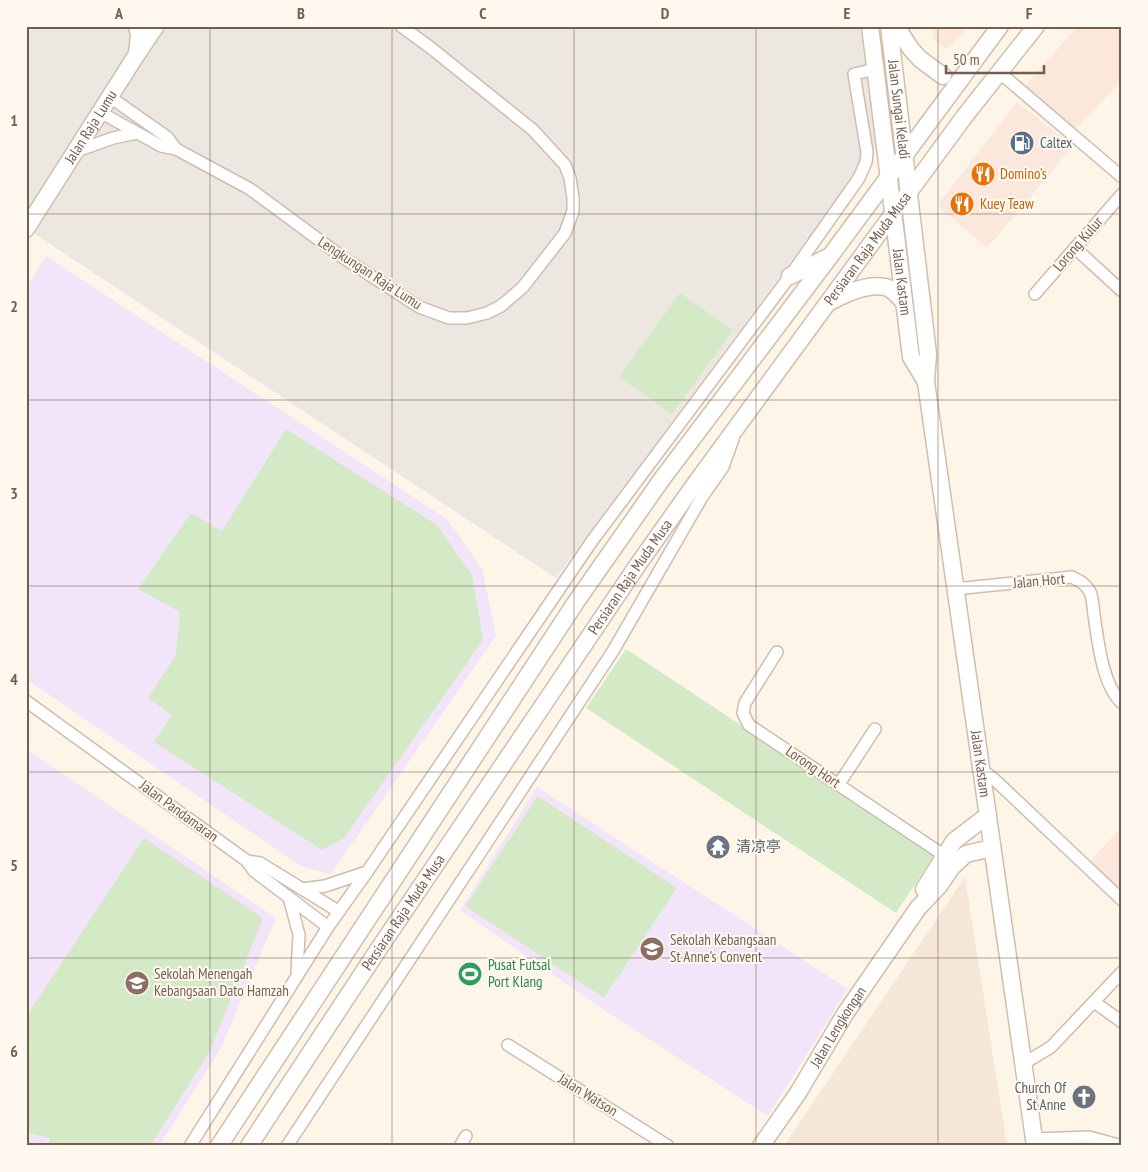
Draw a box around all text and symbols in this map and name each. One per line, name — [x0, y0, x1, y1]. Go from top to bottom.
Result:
text: A — [114, 3, 124, 23]
text: B — [297, 3, 305, 23]
text: C — [479, 3, 487, 23]
text: D — [661, 3, 670, 23]
text: E — [844, 3, 851, 23]
text: F — [1026, 3, 1033, 23]
scale bar — [946, 42, 1043, 74]
text: 50 m — [953, 50, 979, 69]
street label: Jalan Sungai Keladi — [884, 58, 915, 160]
street label: Jalan Raja Lumu — [59, 86, 121, 168]
text: 1 — [10, 110, 18, 130]
fuel station icon: Caltex — [1009, 130, 1035, 156]
place label: Caltex — [1040, 133, 1072, 152]
restaurant icon: Domino's — [970, 161, 996, 187]
place label: Domino's — [1000, 164, 1047, 183]
street label: Persiaran Raja Muda Musa — [819, 188, 915, 309]
restaurant icon: Kuey Teaw — [949, 191, 975, 217]
place label: Kuey Teaw — [980, 194, 1034, 213]
street label: Lorong Kulur — [1049, 212, 1107, 275]
street label: Lengkungan Raja Lumu — [315, 232, 426, 313]
street label: Jalan Kastam — [889, 247, 916, 316]
text: 2 — [10, 296, 18, 316]
text: 3 — [10, 483, 18, 503]
street label: Persiaran Raja Muda Musa — [584, 515, 676, 638]
street label: Jalan Hort — [1011, 569, 1066, 592]
text: 4 — [10, 669, 18, 689]
street label: Jalan Kastam — [967, 728, 995, 798]
street label: Lorong Hort — [782, 741, 844, 792]
street label: Jalan Pandamaran — [135, 775, 222, 846]
temple icon: 清凉亭 — [705, 834, 731, 860]
place label: 清凉亭 — [736, 837, 781, 856]
street label: Persiaran Raja Muda Musa — [357, 851, 449, 974]
text: 5 — [10, 855, 18, 875]
place label: Sekolah Kebangsaan St Anne's Convent — [670, 930, 776, 966]
school or university icon: Sekolah Kebangsaan St Anne's Convent — [639, 936, 665, 962]
place label: Pusat Futsal Port Klang — [488, 955, 551, 991]
sports icon: Pusat Futsal Port Klang — [457, 961, 483, 987]
place label: Sekolah Menengah Kebangsaan Dato Hamzah — [154, 964, 289, 1000]
school or university icon: Sekolah Menengah Kebangsaan Dato Hamzah — [124, 970, 150, 996]
street label: Jalan Lengkongan — [805, 983, 870, 1071]
text: 6 — [10, 1041, 18, 1061]
street label: Jalan Watson — [554, 1068, 621, 1120]
place label: Church Of St Anne — [1015, 1078, 1067, 1114]
church icon: Church Of St Anne — [1071, 1084, 1097, 1110]

